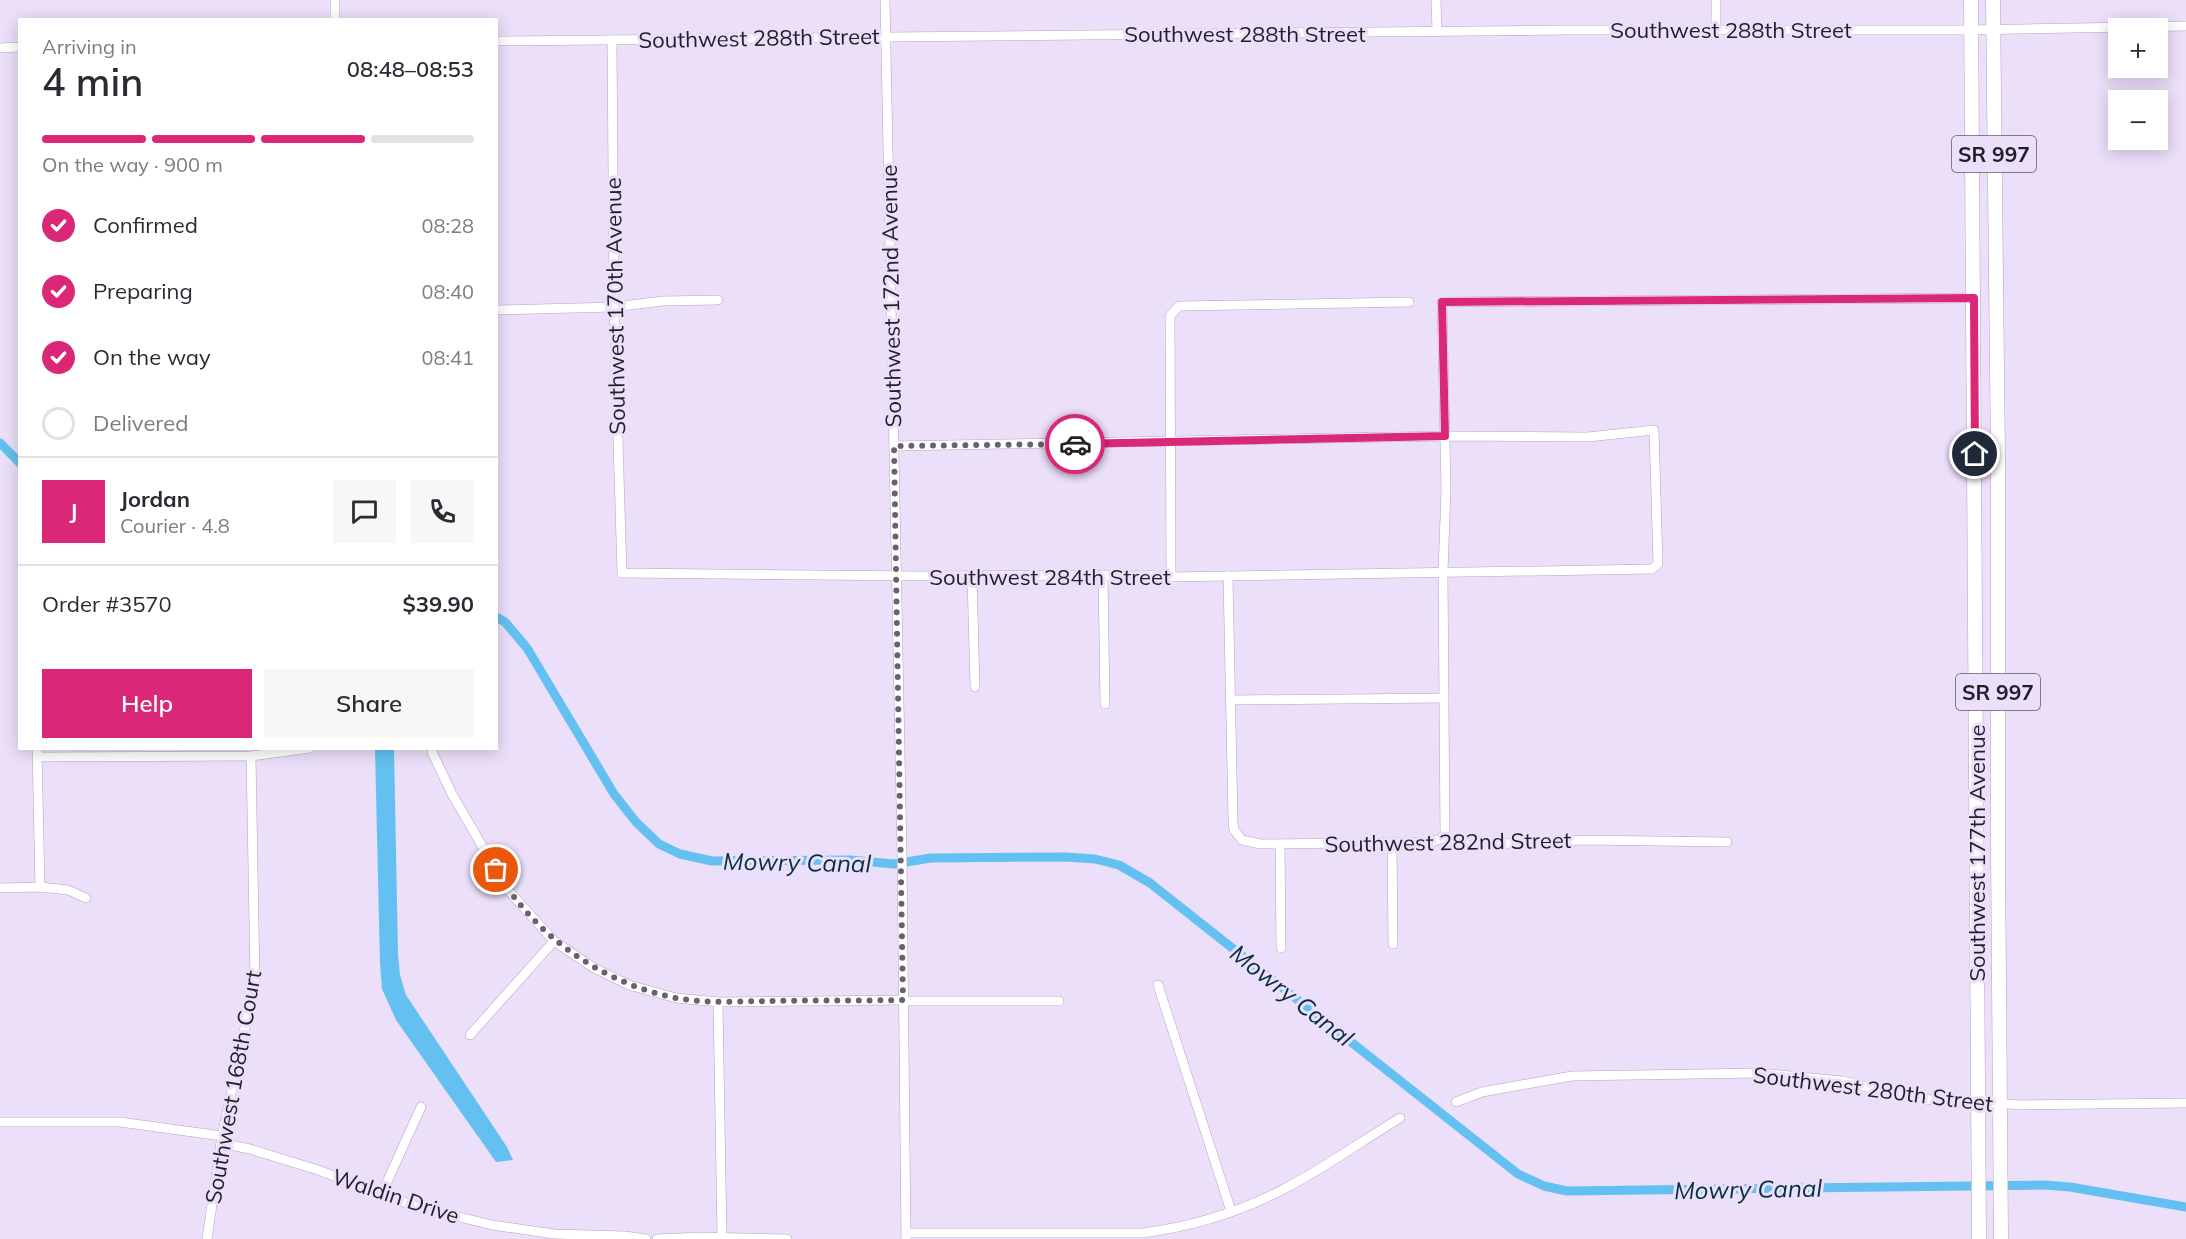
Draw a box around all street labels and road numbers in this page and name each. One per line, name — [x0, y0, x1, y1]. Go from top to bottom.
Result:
street label: Southwest 288th Street — [1610, 16, 1852, 44]
street label: Southwest 288th Street — [1124, 20, 1366, 48]
street label: Southwest 288th Street — [638, 22, 880, 54]
road number: SR 997 — [1952, 136, 2036, 172]
street label: Southwest 172nd Avenue — [875, 164, 907, 428]
street label: Southwest 170th Avenue — [599, 177, 631, 435]
street label: Southwest 284th Street — [929, 563, 1171, 591]
road number: SR 997 — [1956, 674, 2040, 710]
street label: Southwest 177th Avenue — [1963, 724, 1991, 982]
street label: Southwest 282nd Street — [1324, 826, 1572, 858]
street label: Southwest 168th Court — [199, 968, 267, 1206]
street label: Southwest 280th Street — [1751, 1060, 1995, 1118]
street label: Waldin Drive — [329, 1162, 463, 1230]

